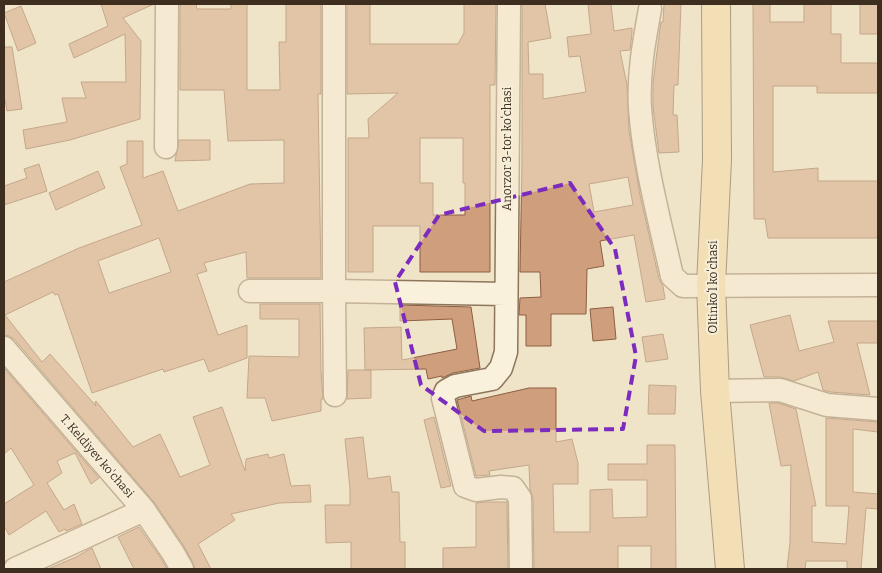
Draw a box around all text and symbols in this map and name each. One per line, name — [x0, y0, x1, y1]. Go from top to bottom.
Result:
street label: Anorzor 3-tor koʻchasi — [499, 87, 514, 211]
street label: Oltinkoʻl koʻchasi — [705, 240, 720, 334]
street label: T. Keldiyev ko'chasi — [57, 412, 137, 501]

